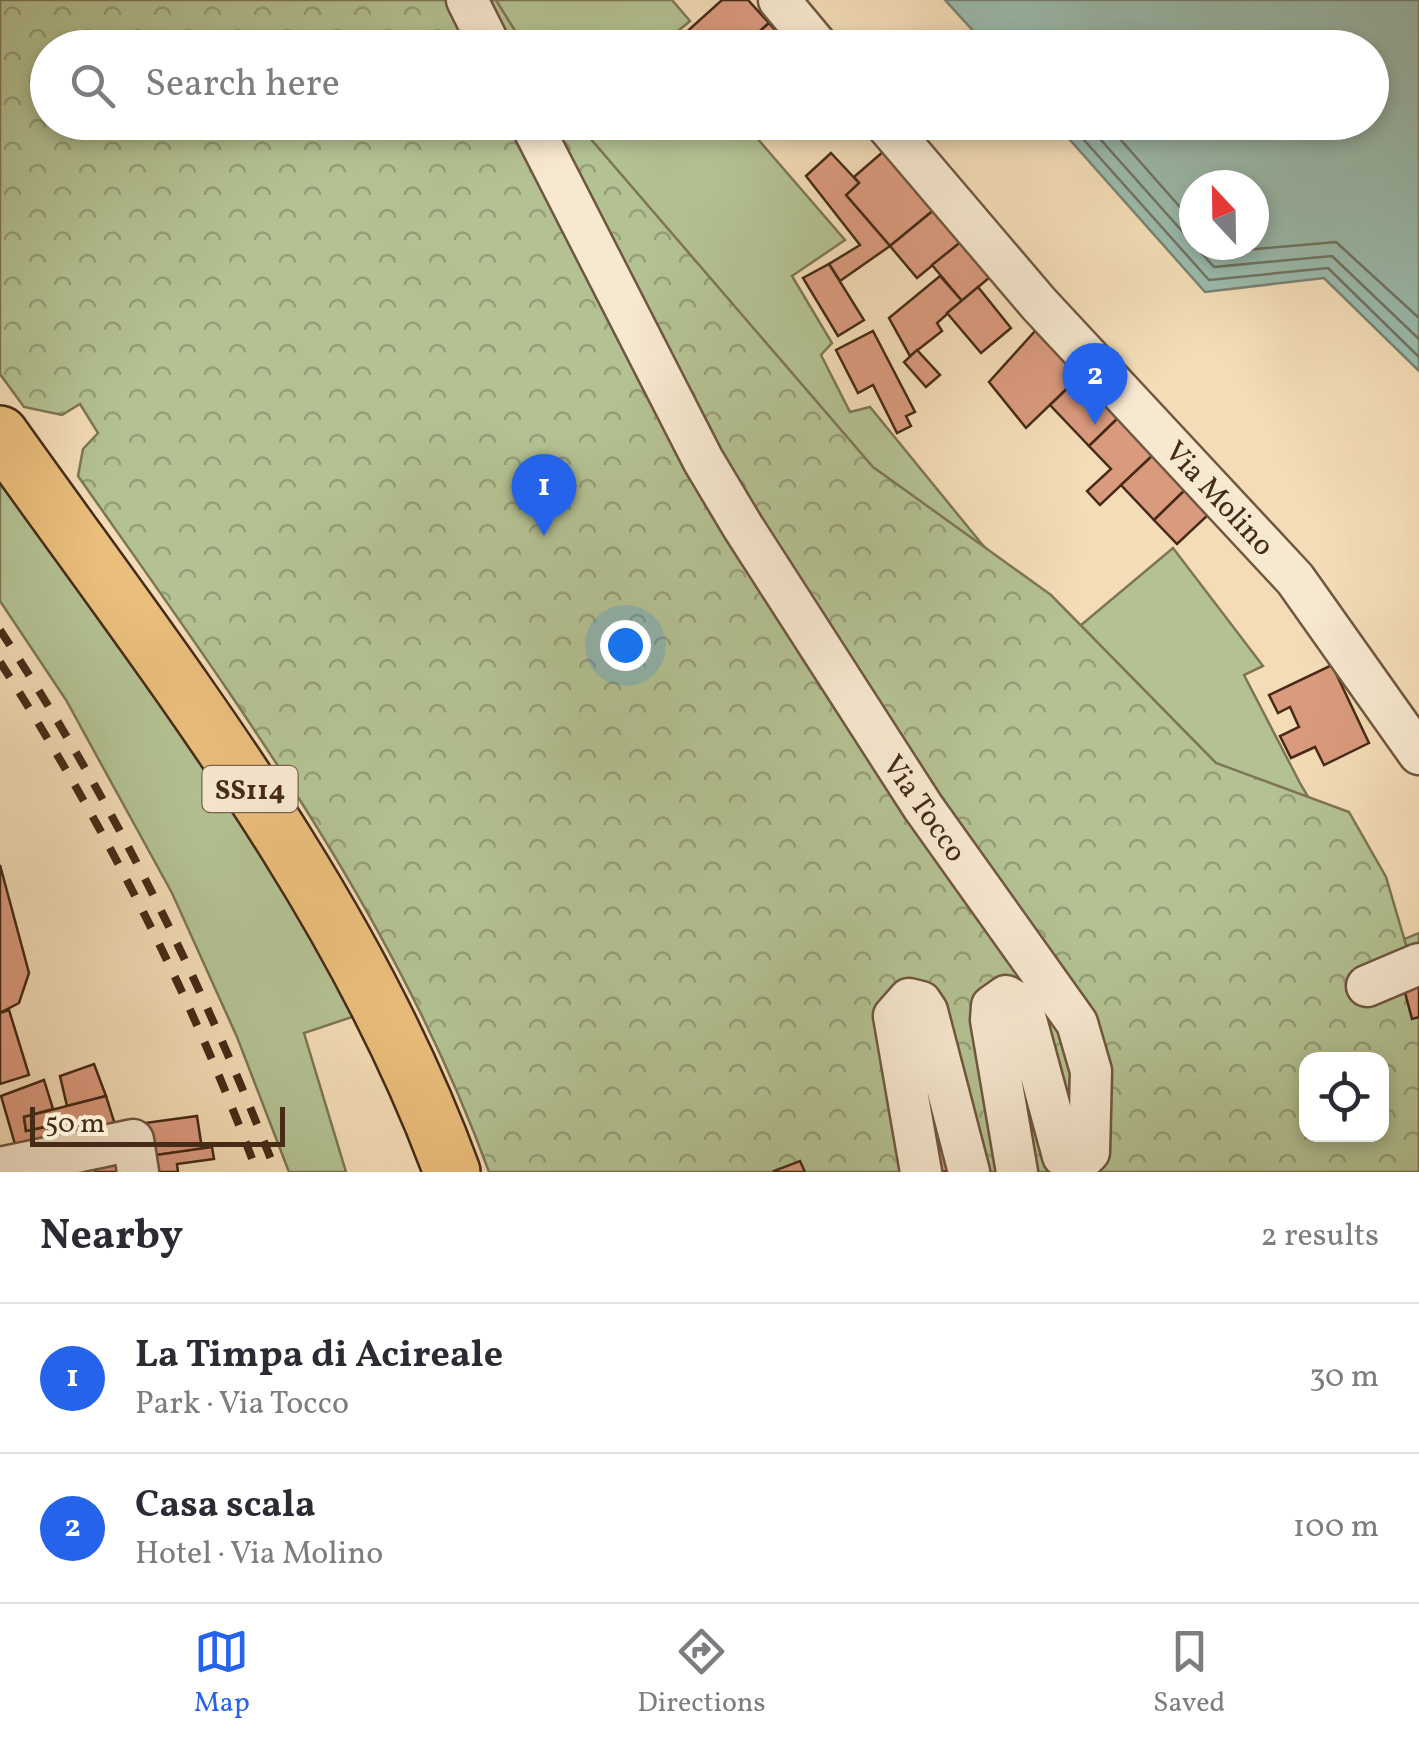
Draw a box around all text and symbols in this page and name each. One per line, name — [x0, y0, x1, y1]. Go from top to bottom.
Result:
search box — [30, 30, 1389, 140]
icon: search — [65, 58, 120, 113]
text: Search here — [145, 59, 340, 112]
north arrow — [1179, 170, 1269, 260]
pin: 2 — [1062, 342, 1128, 425]
street label: Via Molino — [1154, 432, 1283, 566]
pin: 1 — [512, 454, 576, 536]
your location — [600, 620, 651, 671]
street label: Via Tocco — [871, 747, 976, 871]
road number: SS114 — [202, 766, 298, 812]
map controls — [1299, 1052, 1389, 1142]
button: locate — [1299, 1052, 1389, 1142]
scale bar — [30, 1102, 285, 1146]
text: 50 m — [45, 1105, 105, 1144]
text: Nearby — [40, 1208, 183, 1267]
text: 2 results — [1261, 1215, 1379, 1259]
text: La Timpa di Acireale — [135, 1330, 503, 1383]
text: 1 — [66, 1356, 79, 1400]
text: 30 m — [1309, 1356, 1379, 1400]
text: Park · Via Tocco — [135, 1383, 349, 1427]
text: Casa scala — [135, 1480, 316, 1533]
text: 2 — [64, 1506, 81, 1550]
text: 100 m — [1293, 1506, 1379, 1550]
text: Hotel · Via Molino — [135, 1533, 383, 1577]
tab: Map — [194, 1624, 250, 1723]
tab: Directions — [637, 1624, 766, 1723]
tab: Saved — [1153, 1624, 1225, 1723]

